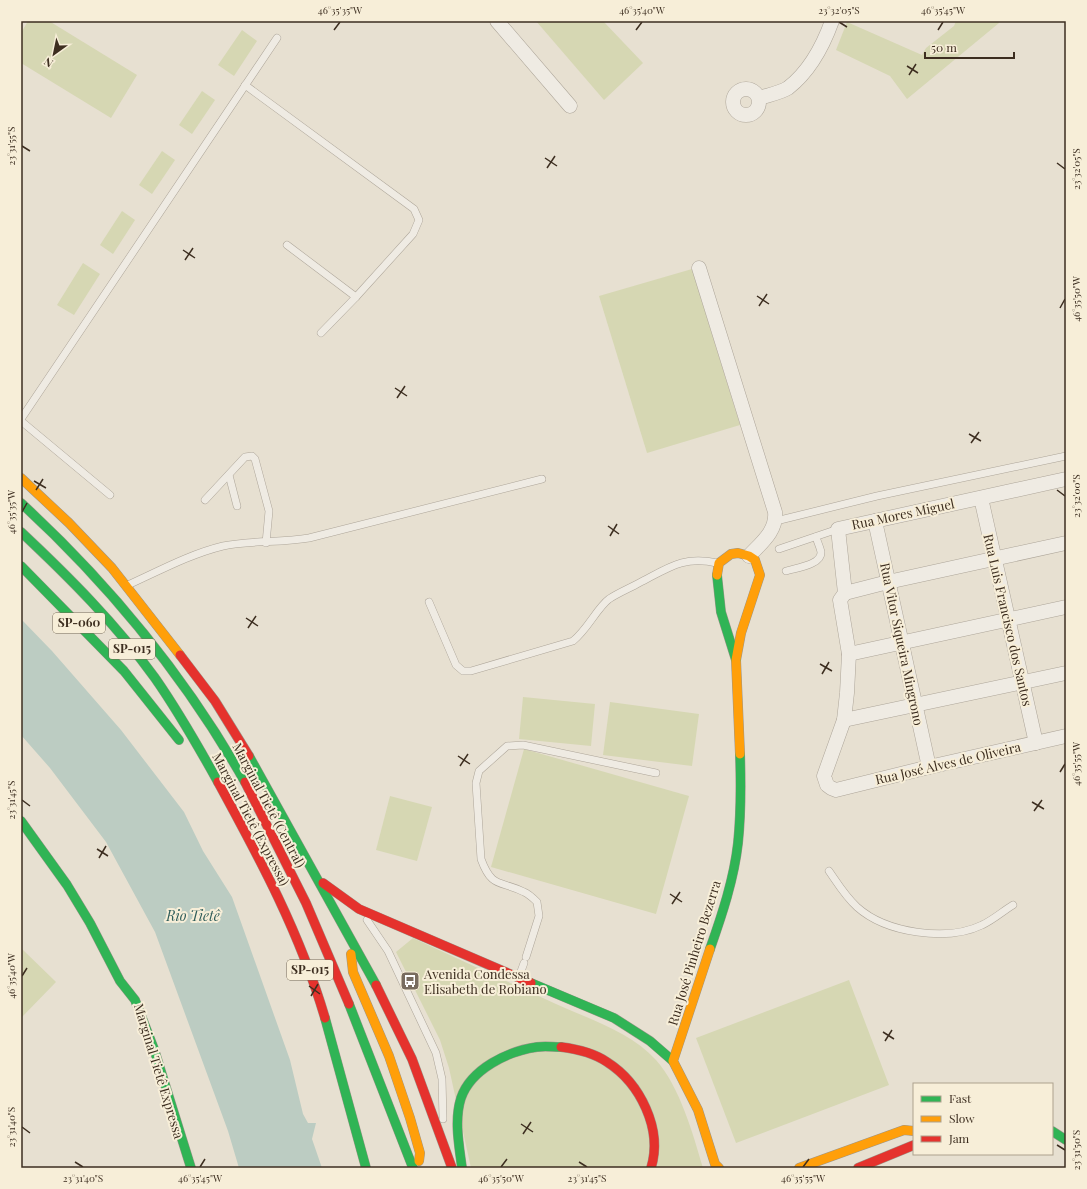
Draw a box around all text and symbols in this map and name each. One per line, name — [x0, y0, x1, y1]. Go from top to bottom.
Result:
text: 46°35'35"W — [318, 3, 363, 17]
text: 46°35'40"W — [619, 3, 666, 17]
text: 23°32'05"S — [818, 3, 860, 17]
text: 46°35'45"W — [921, 3, 966, 17]
north arrow — [34, 34, 74, 74]
scale bar — [925, 34, 1014, 60]
text: 50 m — [931, 39, 957, 55]
text: N — [41, 54, 56, 71]
text: 23°31'55"S — [4, 127, 18, 165]
text: 23°32'05"S — [1069, 148, 1083, 190]
text: 46°35'50"W — [1069, 275, 1083, 322]
text: 23°32'00"S — [1069, 474, 1083, 518]
text: 46°35'35"W — [4, 489, 18, 534]
street label: Rua Mores Miguel — [850, 494, 956, 533]
street label: Rua Luis Francisco dos Santos — [980, 532, 1037, 708]
street label: Rua Vitor Siqueira Mingrono — [877, 561, 928, 727]
road number: SP-060 — [53, 613, 105, 633]
road number: SP-015 — [109, 639, 155, 659]
street label: Rua José Alves de Oliveira — [873, 737, 1023, 788]
street label: Marginal Tietê (Central) — [229, 739, 310, 870]
text: 46°35'55"W — [1069, 741, 1083, 786]
street label: Marginal Tietê (Expressa) — [209, 749, 294, 888]
text: 23°31'45"S — [4, 781, 18, 819]
street label: Rua José Pinheiro Bezerra — [663, 878, 724, 1027]
water label: Rio Tietê — [165, 906, 221, 925]
text: 46°35'40"W — [4, 952, 18, 999]
road number: SP-015 — [287, 960, 333, 980]
place label: Avenida Condessa Elisabeth de Robiano — [423, 965, 547, 997]
bus stop icon: Avenida Condessa Elisabeth de Robiano — [399, 970, 421, 992]
street label: Marginal Tietê Expressa — [131, 1001, 188, 1141]
legend — [913, 1083, 1053, 1155]
text: Fast — [949, 1090, 972, 1106]
text: 23°31'40"S — [4, 1107, 18, 1147]
text: Slow — [949, 1110, 975, 1126]
text: Jam — [948, 1130, 970, 1146]
text: 23°31'50"S — [1069, 1130, 1083, 1170]
text: 23°31'40"S — [63, 1171, 103, 1185]
text: 46°35'45"W — [178, 1171, 223, 1185]
text: 46°35'50"W — [478, 1171, 525, 1185]
text: 23°31'45"S — [568, 1171, 606, 1185]
text: 46°35'55"W — [781, 1171, 826, 1185]

